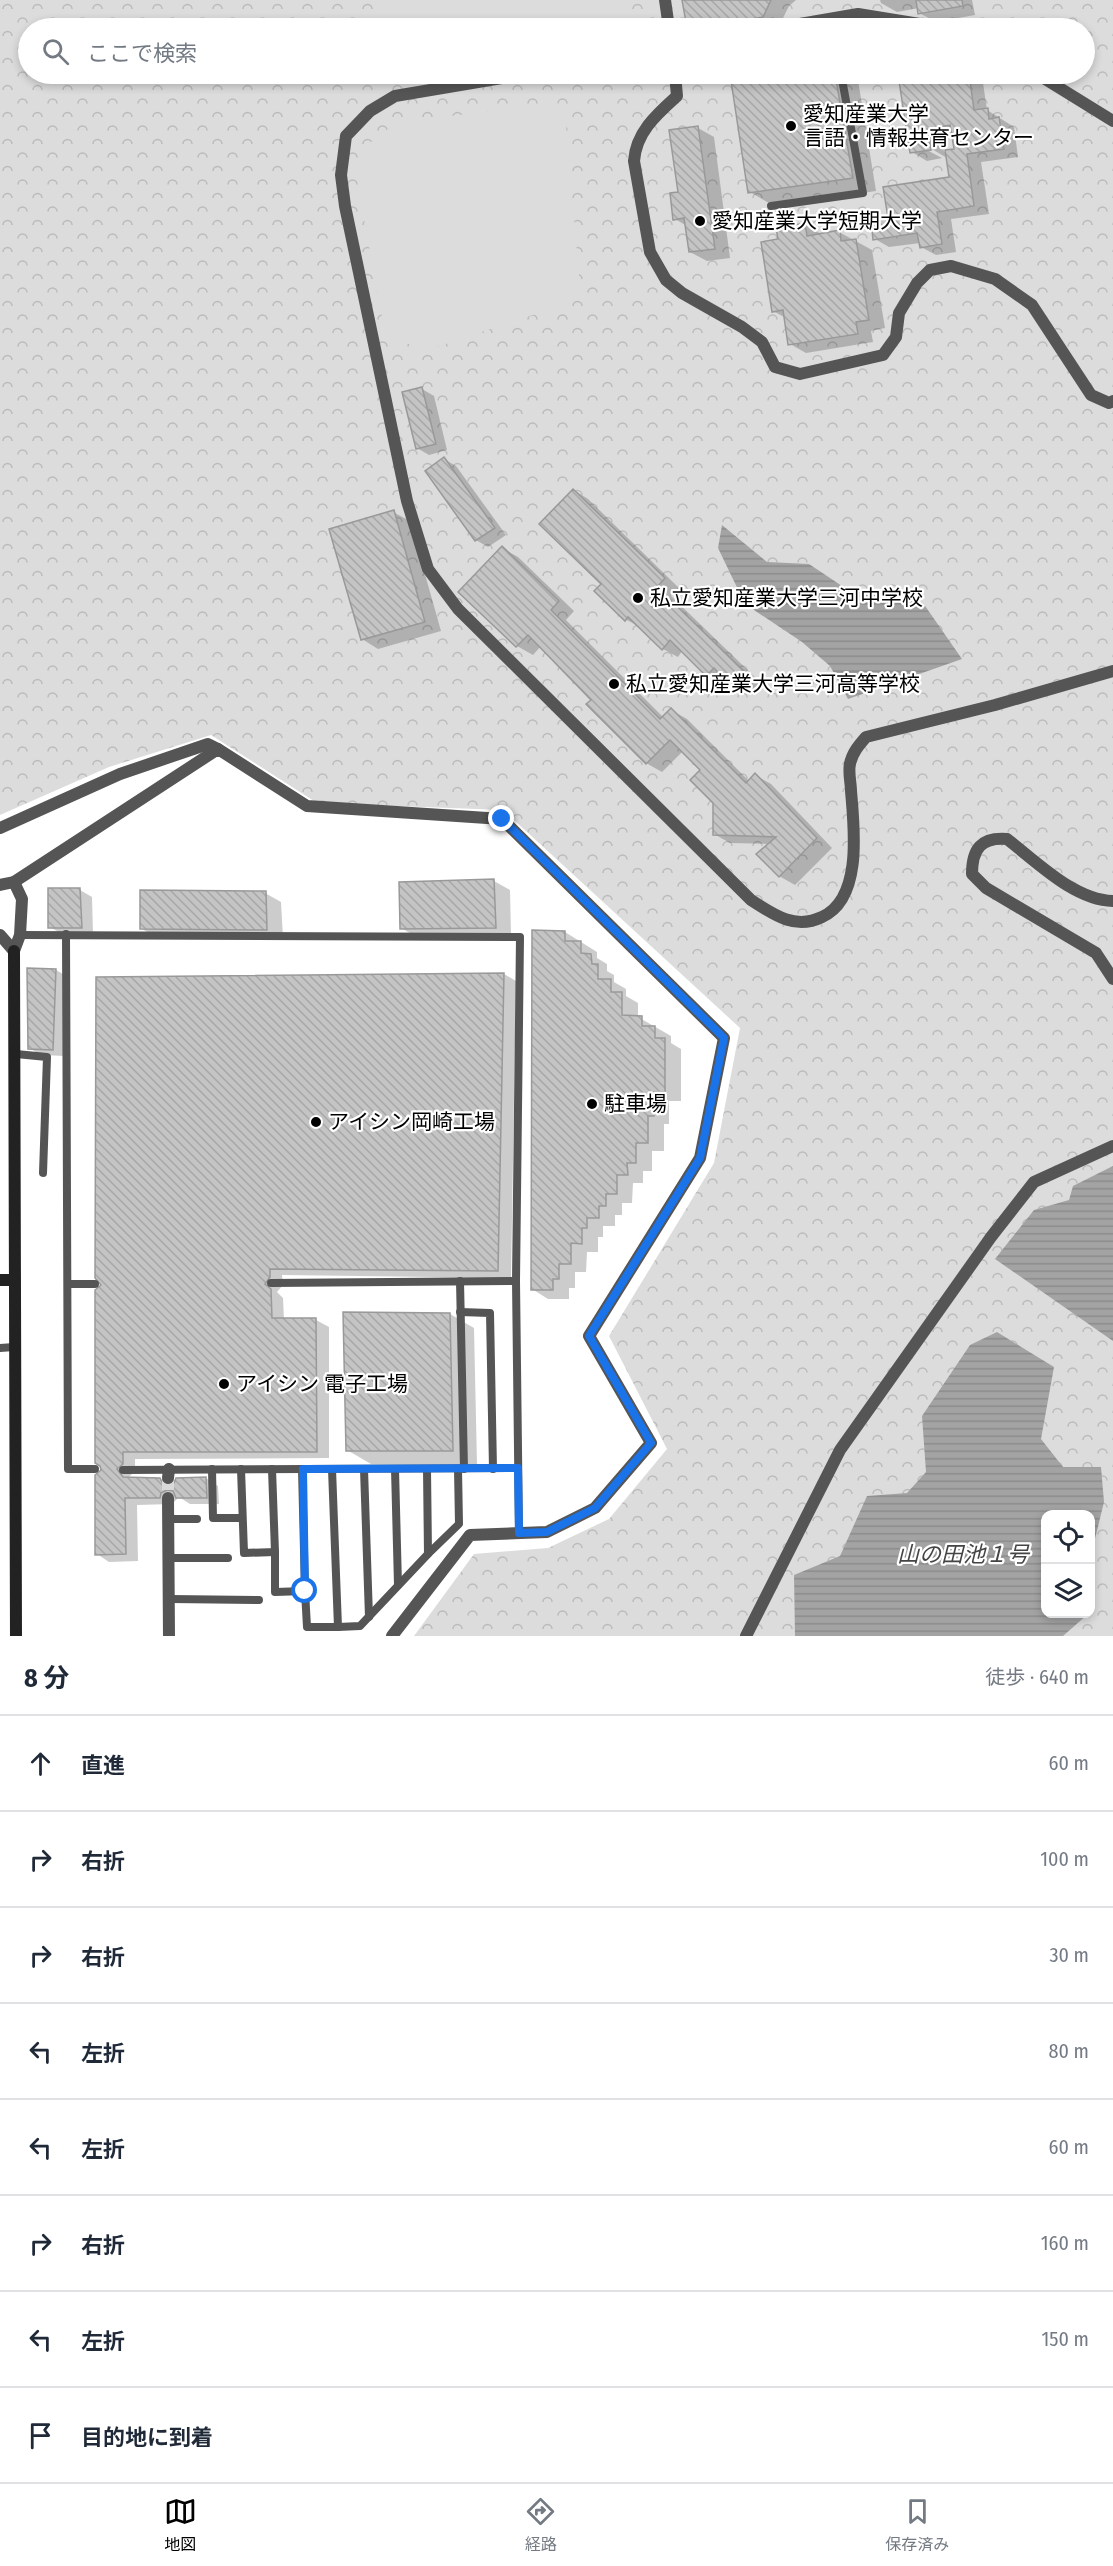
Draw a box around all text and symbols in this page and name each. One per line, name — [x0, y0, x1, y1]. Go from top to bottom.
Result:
search box — [18, 18, 1095, 84]
icon: search — [39, 35, 72, 68]
text: ここで検索 — [87, 40, 197, 67]
place label: 愛知産業大学 言語・情報共育センター — [803, 101, 1034, 151]
marker: 愛知産業大学 言語・情報共育センター — [784, 119, 798, 133]
place label: 愛知産業大学短期大学 — [712, 208, 922, 234]
marker: 愛知産業大学短期大学 — [693, 214, 707, 228]
place label: 私立愛知産業大学三河中学校 — [650, 585, 923, 611]
marker: 私立愛知産業大学三河中学校 — [631, 591, 645, 605]
place label: 私立愛知産業大学三河高等学校 — [626, 671, 920, 697]
marker: 私立愛知産業大学三河高等学校 — [607, 677, 621, 691]
route end — [488, 805, 514, 831]
place label: 駐車場 — [604, 1091, 667, 1117]
marker: 駐車場 — [585, 1097, 599, 1111]
place label: アイシン岡崎工場 — [328, 1109, 495, 1135]
marker: アイシン岡崎工場 — [309, 1115, 323, 1129]
place label: アイシン 電子工場 — [236, 1371, 408, 1397]
marker: アイシン 電子工場 — [217, 1377, 231, 1391]
map controls — [1041, 1510, 1095, 1618]
button: locate — [1041, 1510, 1095, 1564]
water label: 山の田池１号 — [897, 1541, 1031, 1568]
button: layers — [1041, 1564, 1095, 1618]
route start — [291, 1577, 317, 1603]
text: 8 分 — [24, 1663, 69, 1694]
text: 徒歩 · 640 m — [985, 1665, 1089, 1689]
icon: ahead — [24, 1747, 57, 1780]
text: 60 m — [1049, 1751, 1089, 1775]
text: 直進 — [81, 1752, 125, 1779]
icon: right — [24, 1843, 57, 1876]
text: 100 m — [1040, 1847, 1089, 1871]
text: 右折 — [81, 1848, 125, 1875]
icon: right — [24, 1939, 57, 1972]
text: 30 m — [1049, 1943, 1089, 1967]
text: 右折 — [81, 1944, 125, 1971]
icon: left — [24, 2035, 57, 2068]
text: 80 m — [1049, 2039, 1089, 2063]
text: 左折 — [81, 2040, 125, 2067]
icon: left — [24, 2131, 57, 2164]
text: 60 m — [1049, 2135, 1089, 2159]
text: 左折 — [81, 2136, 125, 2163]
icon: right — [24, 2227, 57, 2260]
text: 160 m — [1041, 2231, 1089, 2255]
text: 右折 — [81, 2232, 125, 2259]
icon: left — [24, 2323, 57, 2356]
text: 150 m — [1042, 2327, 1089, 2351]
text: 左折 — [81, 2328, 125, 2355]
icon: arrive — [24, 2419, 57, 2452]
text: 目的地に到着 — [81, 2424, 213, 2451]
tab: 地図 — [164, 2495, 197, 2555]
tab: 経路 — [524, 2495, 557, 2555]
tab: 保存済み — [885, 2495, 949, 2555]

